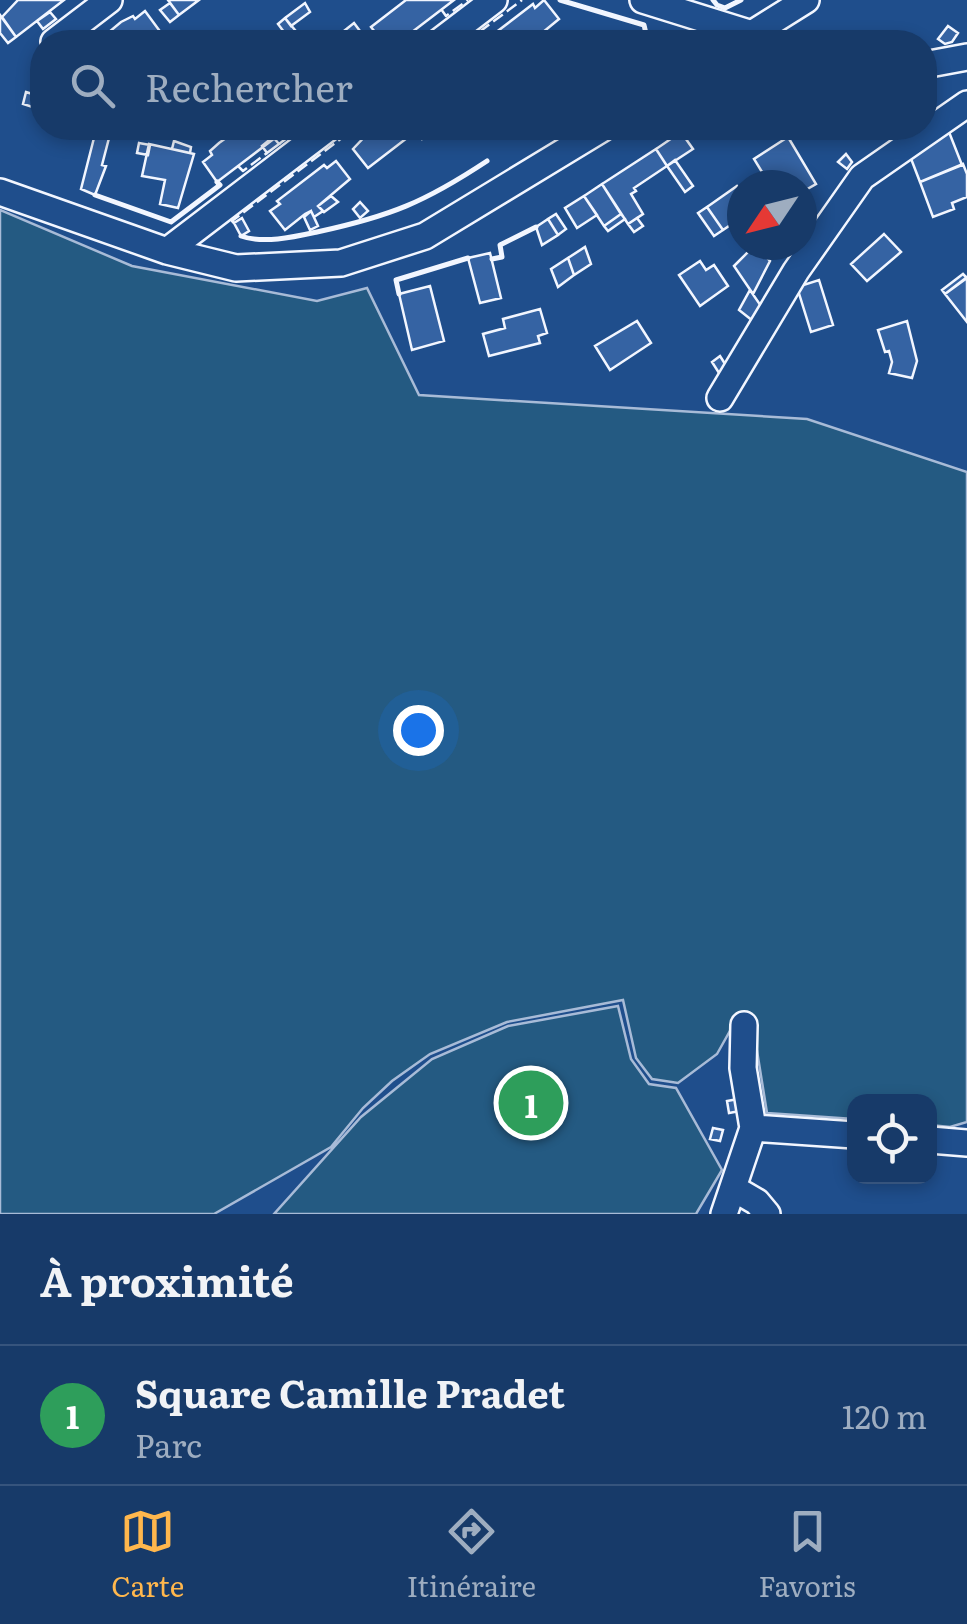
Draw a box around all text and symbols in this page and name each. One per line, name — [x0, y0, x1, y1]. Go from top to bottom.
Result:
search box — [30, 30, 937, 140]
text: Rechercher — [145, 57, 353, 114]
icon: search — [65, 58, 120, 113]
north arrow — [727, 170, 817, 260]
your location — [393, 705, 444, 756]
pin: 1 — [498, 1066, 564, 1140]
map controls — [847, 1094, 937, 1184]
button: locate — [847, 1094, 937, 1184]
text: À proximité — [40, 1248, 294, 1310]
text: Square Camille Pradet — [135, 1363, 565, 1420]
text: 1 — [66, 1391, 79, 1439]
text: 120 m — [842, 1391, 927, 1439]
text: Parc — [135, 1420, 202, 1468]
tab: Carte — [111, 1504, 184, 1606]
tab: Itinéraire — [407, 1504, 536, 1606]
tab: Favoris — [758, 1504, 856, 1606]

